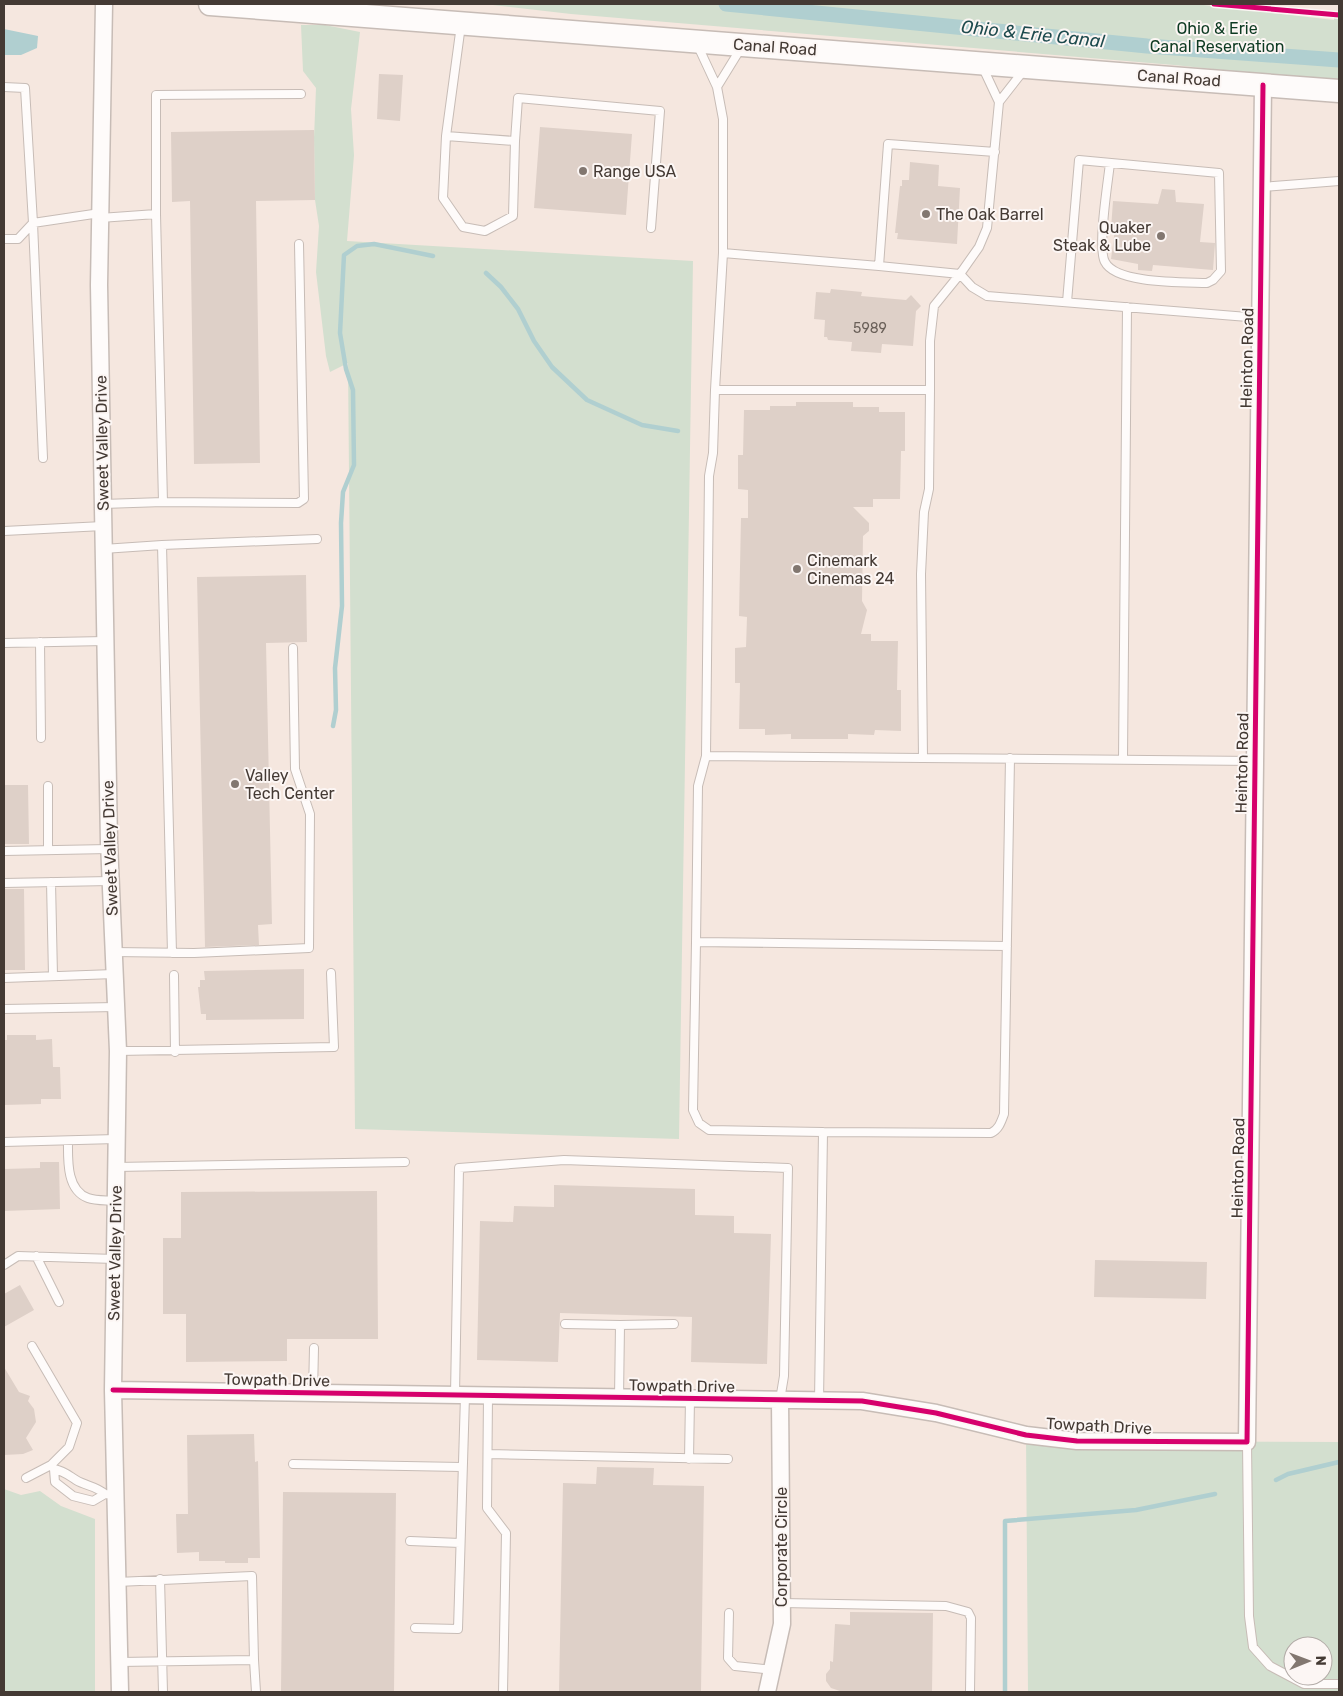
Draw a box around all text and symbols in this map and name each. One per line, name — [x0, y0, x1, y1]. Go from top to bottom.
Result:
water label: Ohio & Erie Canal — [960, 16, 1107, 53]
park label: Ohio & Erie Canal Reservation — [1150, 19, 1284, 56]
street label: Canal Road — [733, 35, 817, 59]
street label: Canal Road — [1137, 66, 1221, 90]
place label: Range USA — [593, 162, 676, 181]
marker: Range USA — [577, 165, 589, 177]
place label: The Oak Barrel — [936, 205, 1044, 224]
marker: The Oak Barrel — [920, 208, 932, 220]
place label: Quaker Steak & Lube — [1053, 218, 1151, 255]
marker: Quaker Steak & Lube — [1155, 230, 1167, 242]
street label: Heinton Road — [1237, 307, 1257, 409]
house number: 5989 — [853, 320, 887, 337]
street label: Sweet Valley Drive — [91, 375, 113, 511]
place label: Cinemark Cinemas 24 — [807, 551, 895, 588]
marker: Cinemark Cinemas 24 — [791, 563, 803, 575]
street label: Heinton Road — [1232, 712, 1252, 814]
place label: Valley Tech Center — [245, 766, 335, 803]
marker: Valley Tech Center — [229, 778, 241, 790]
street label: Sweet Valley Drive — [98, 780, 122, 916]
street label: Heinton Road — [1228, 1117, 1248, 1219]
street label: Sweet Valley Drive — [104, 1185, 126, 1321]
street label: Towpath Drive — [224, 1370, 330, 1390]
street label: Towpath Drive — [629, 1376, 735, 1396]
street label: Towpath Drive — [1045, 1414, 1153, 1438]
street label: Corporate Circle — [772, 1487, 791, 1607]
north arrow — [1283, 1636, 1333, 1686]
text: N — [1312, 1656, 1329, 1666]

